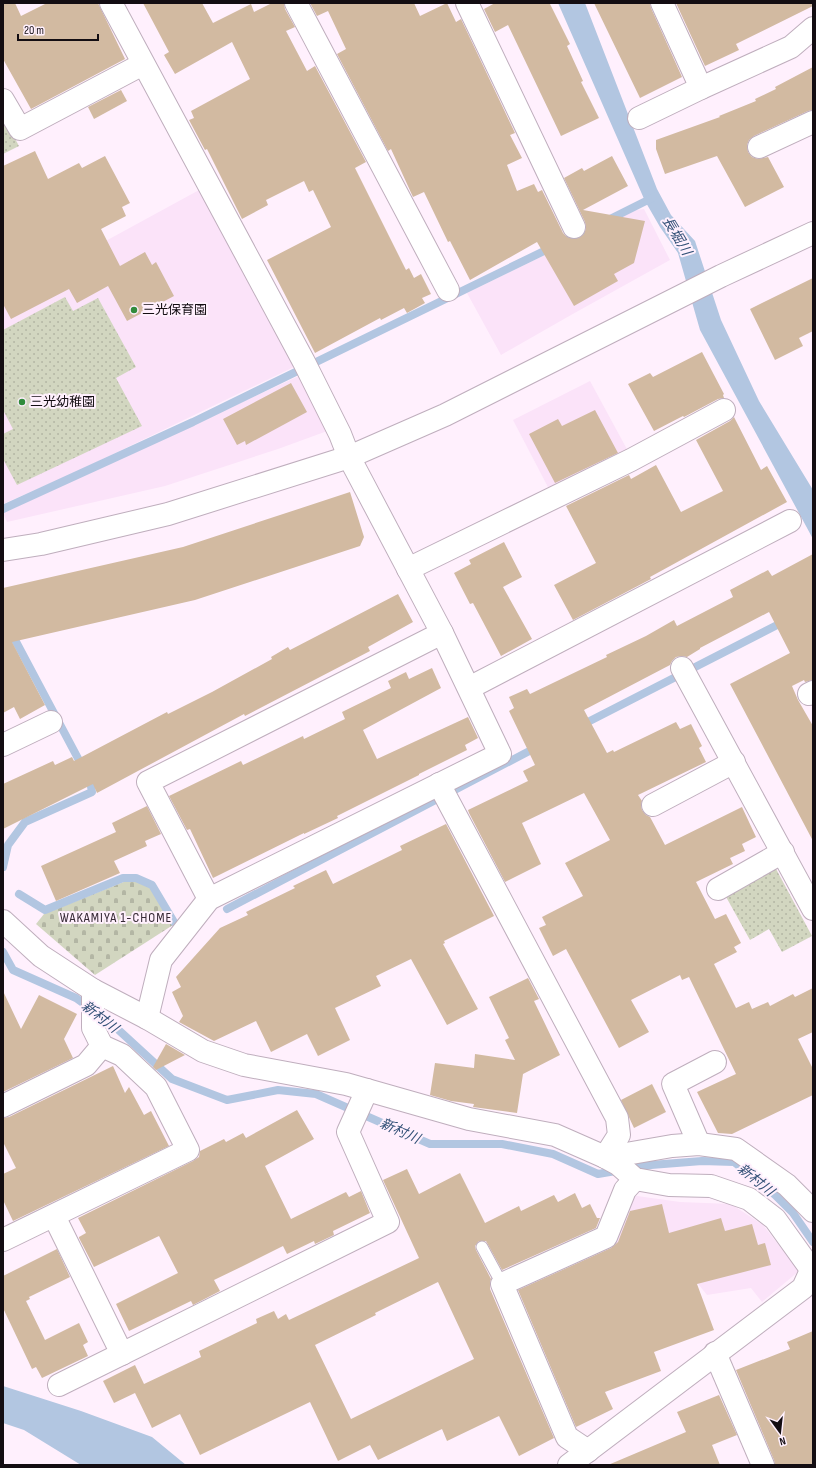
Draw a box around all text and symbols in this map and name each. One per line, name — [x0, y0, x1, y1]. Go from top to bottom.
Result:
scale bar — [18, 16, 98, 42]
text: 20 m — [24, 23, 44, 38]
water label: 長堀川 — [659, 214, 696, 260]
place label: 三光保育園 — [142, 302, 207, 318]
marker: 三光保育園 — [129, 305, 139, 315]
place label: 三光幼稚園 — [30, 394, 95, 410]
marker: 三光幼稚園 — [17, 397, 27, 407]
district label: WAKAMIYA 1-CHOME — [60, 909, 172, 926]
water label: 新村川 — [78, 997, 123, 1038]
water label: 新村川 — [377, 1115, 424, 1148]
water label: 新村川 — [734, 1160, 779, 1201]
north arrow — [760, 1412, 800, 1452]
text: N — [778, 1434, 787, 1448]

